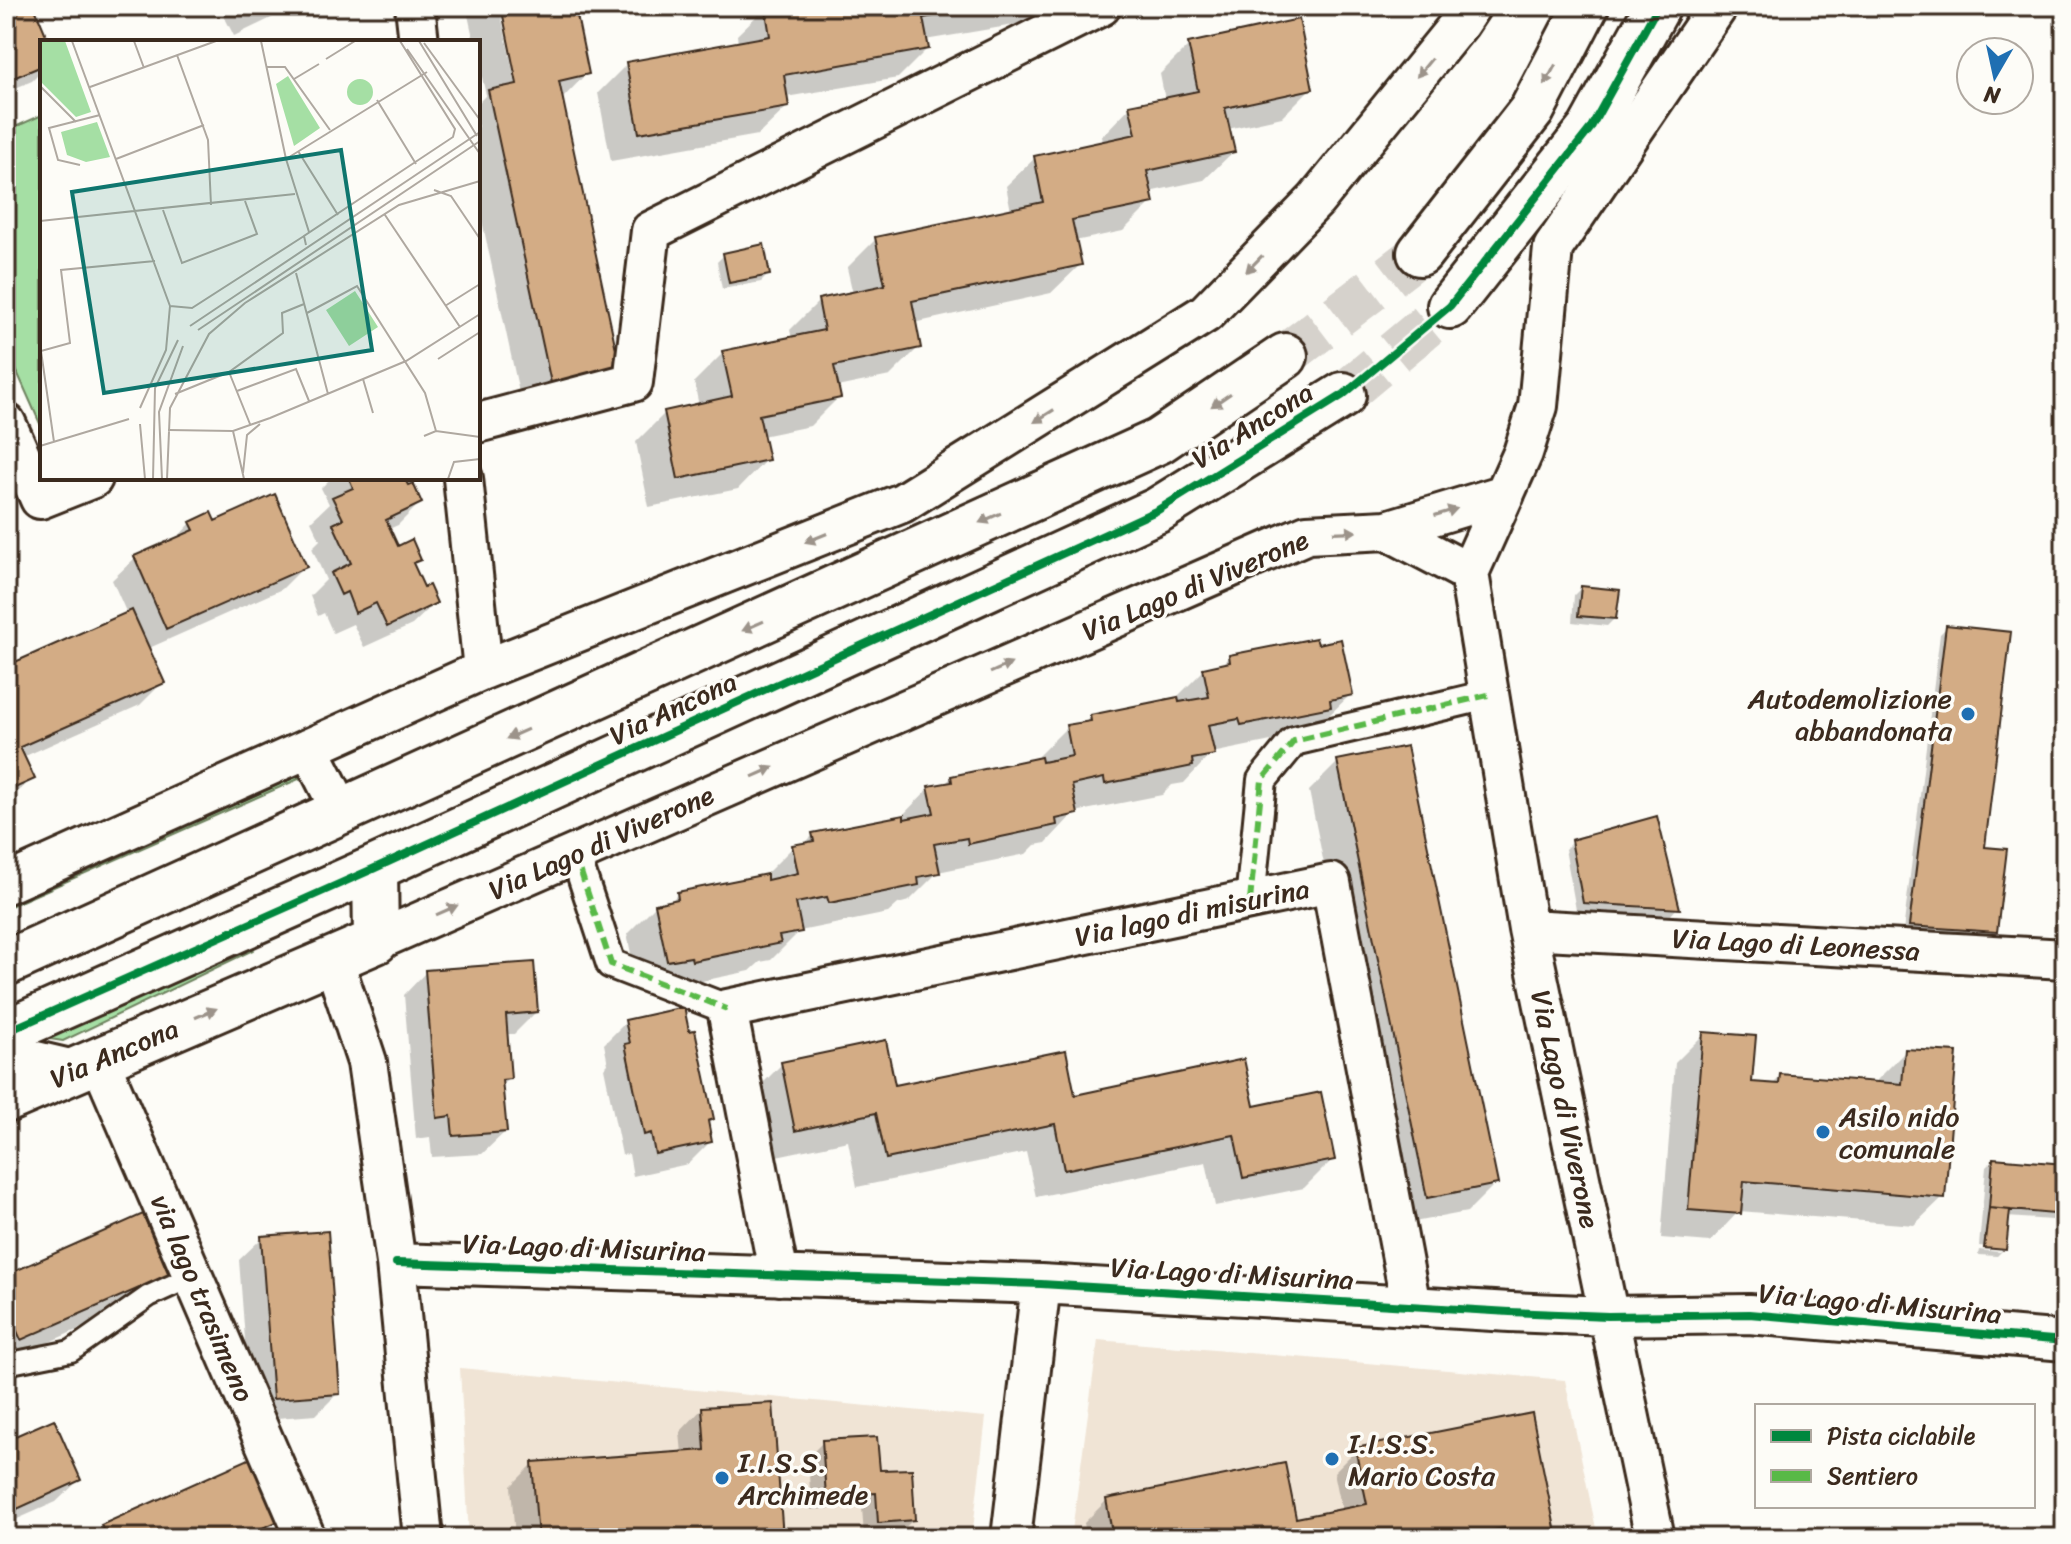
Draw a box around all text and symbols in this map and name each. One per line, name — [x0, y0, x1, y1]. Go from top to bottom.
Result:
north arrow — [1955, 36, 2035, 116]
inset map — [40, 40, 480, 480]
one-way arrow — [1416, 58, 1433, 78]
one-way arrow — [1543, 64, 1557, 86]
text: N — [1981, 75, 2004, 116]
one-way arrow — [1245, 254, 1263, 273]
street label: Via Ancona — [1182, 369, 1323, 482]
one-way arrow — [1210, 392, 1231, 407]
one-way arrow — [1033, 409, 1055, 423]
one-way arrow — [1434, 505, 1458, 518]
one-way arrow — [978, 511, 1002, 525]
street label: Via Lago di Viverone — [1074, 516, 1316, 655]
one-way arrow — [1333, 526, 1358, 539]
one-way arrow — [804, 532, 828, 545]
one-way arrow — [742, 619, 765, 633]
street label: Via Ancona — [601, 657, 745, 759]
one-way arrow — [989, 661, 1013, 674]
place label: Autodemolizione abbandonata — [1747, 674, 1953, 755]
marker: Autodemolizione abbandonata — [1959, 705, 1977, 723]
one-way arrow — [505, 727, 528, 740]
one-way arrow — [751, 765, 775, 778]
street label: Via Lago di Viverone — [480, 771, 722, 914]
street label: Via lago di misurina — [1070, 864, 1314, 961]
one-way arrow — [436, 903, 459, 916]
street label: Via Lago di Leonessa — [1671, 914, 1921, 975]
street label: Via Lago di Viverone — [1516, 985, 1615, 1233]
street label: Via Ancona — [42, 1004, 186, 1103]
one-way arrow — [194, 1007, 218, 1020]
place label: Asilo nido comunale — [1838, 1092, 1959, 1173]
marker: Asilo nido comunale — [1814, 1123, 1832, 1141]
street label: via lago trasimeno — [137, 1186, 268, 1410]
street label: Via Lago di Misurina — [461, 1219, 707, 1276]
street label: Via Lago di Misurina — [1109, 1243, 1355, 1304]
street label: Via Lago di Misurina — [1757, 1268, 2003, 1339]
legend — [1755, 1404, 2035, 1508]
text: Pista ciclabile — [1827, 1415, 1976, 1457]
place label: I.I.S.S. Mario Costa — [1347, 1419, 1496, 1500]
place label: I.I.S.S. Archimede — [737, 1438, 868, 1519]
marker: I.I.S.S. Mario Costa — [1323, 1450, 1341, 1468]
text: Sentiero — [1827, 1455, 1918, 1497]
marker: I.I.S.S. Archimede — [713, 1469, 731, 1487]

